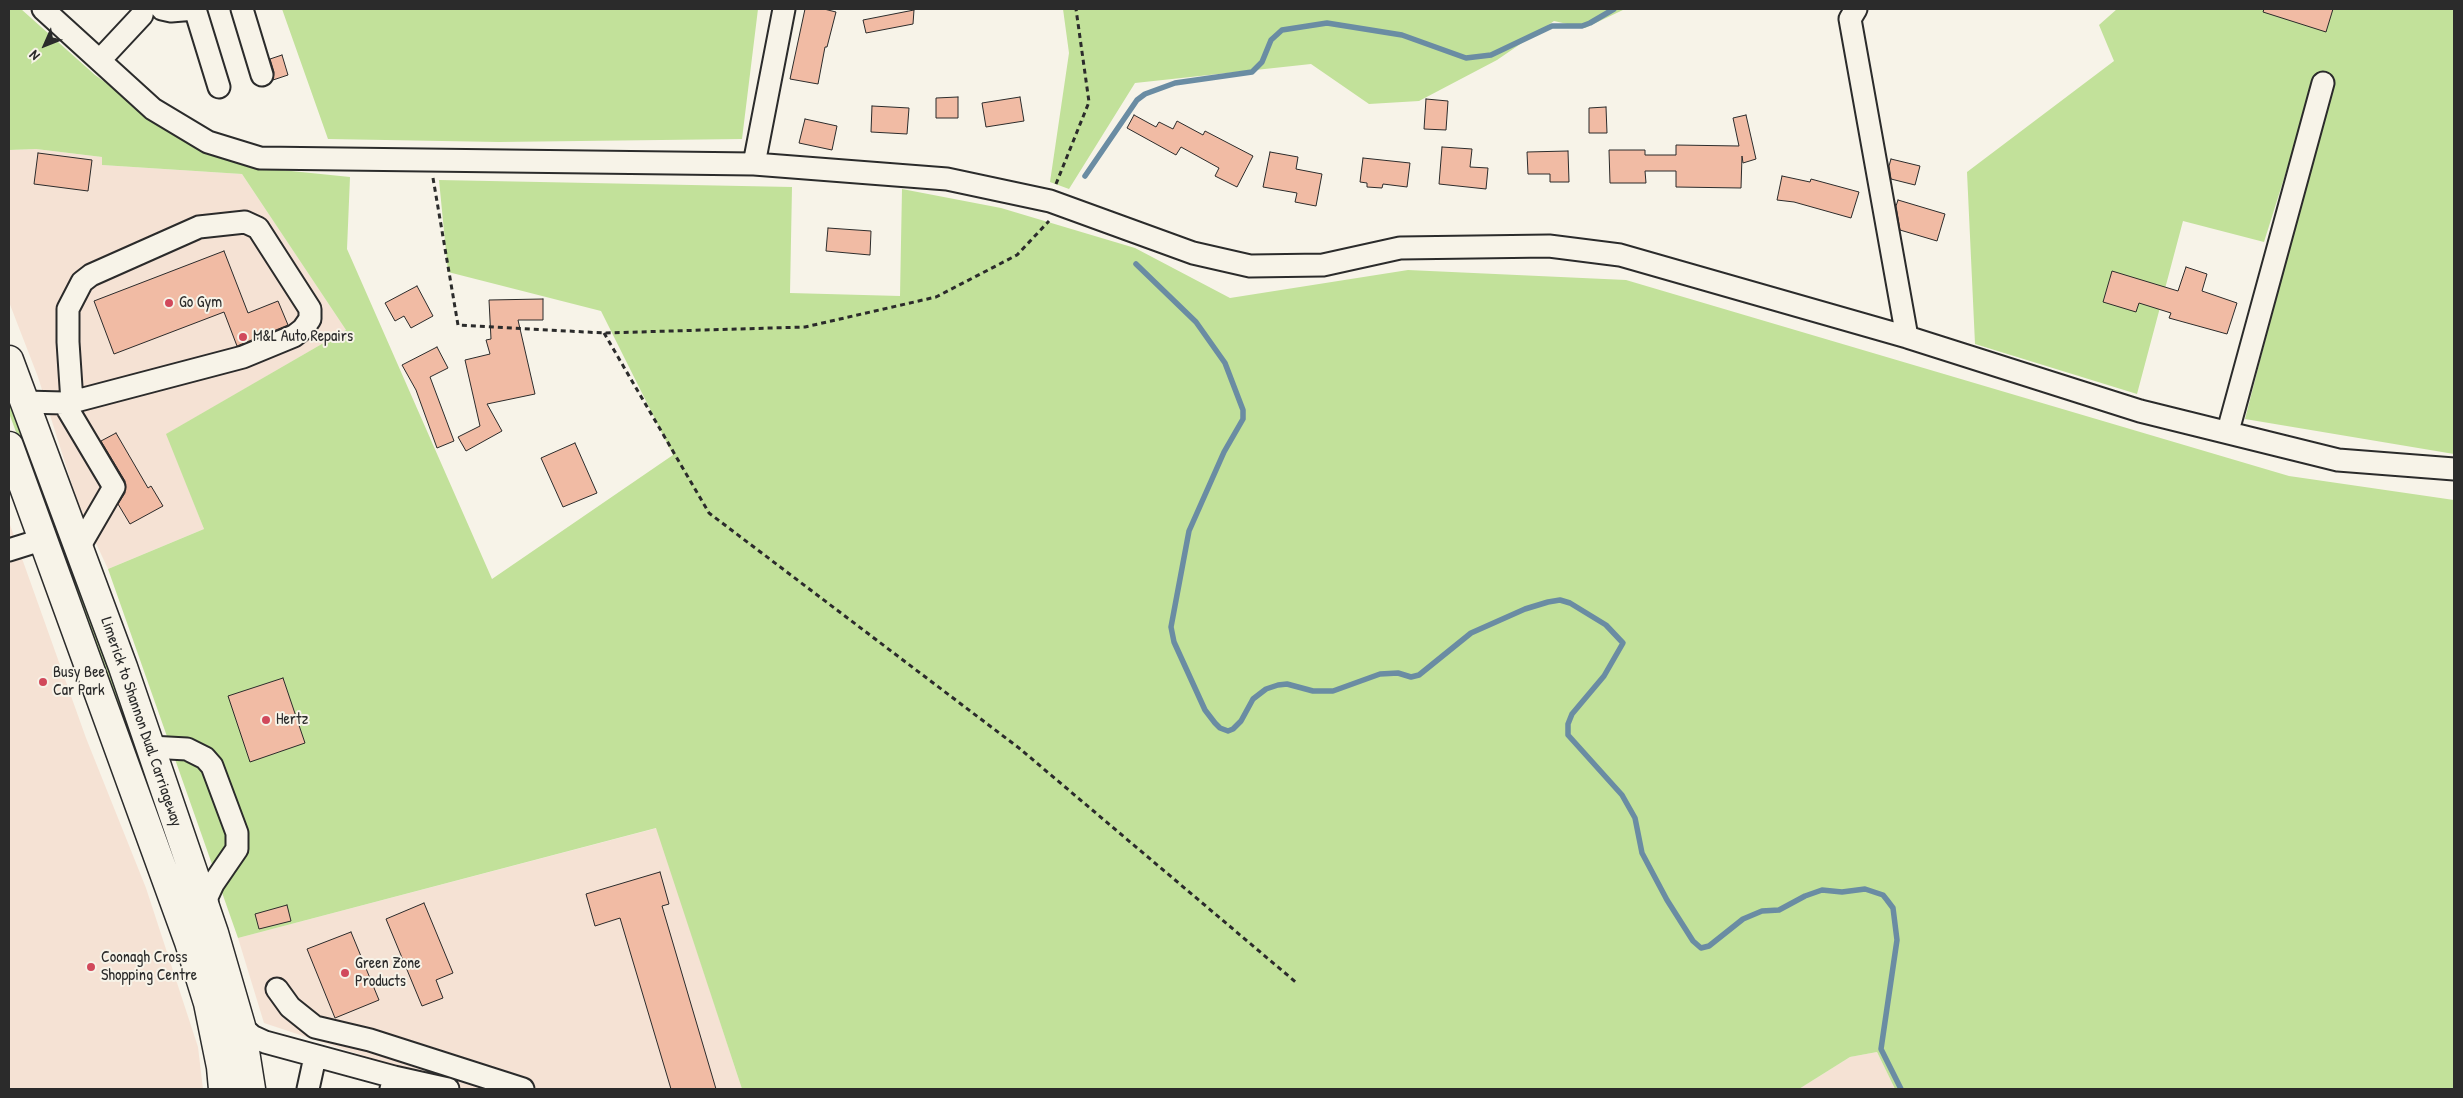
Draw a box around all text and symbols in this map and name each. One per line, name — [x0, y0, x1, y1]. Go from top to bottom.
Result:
north arrow — [20, 20, 70, 70]
text: N — [24, 46, 43, 65]
place label: Go Gym — [179, 293, 222, 313]
marker: Go Gym — [163, 297, 175, 309]
place label: M&L Auto Repairs — [253, 327, 353, 347]
marker: M&L Auto Repairs — [237, 331, 249, 343]
street label: Limerick to Shannon Dual Carriageway — [96, 615, 186, 829]
place label: Busy Bee Car Park — [53, 663, 105, 701]
marker: Busy Bee Car Park — [37, 676, 49, 688]
place label: Hertz — [276, 710, 308, 730]
marker: Hertz — [260, 714, 272, 726]
place label: Coonagh Cross Shopping Centre — [101, 948, 197, 986]
place label: Green Zone Products — [355, 954, 421, 992]
marker: Coonagh Cross Shopping Centre — [85, 961, 97, 973]
marker: Green Zone Products — [339, 967, 351, 979]

